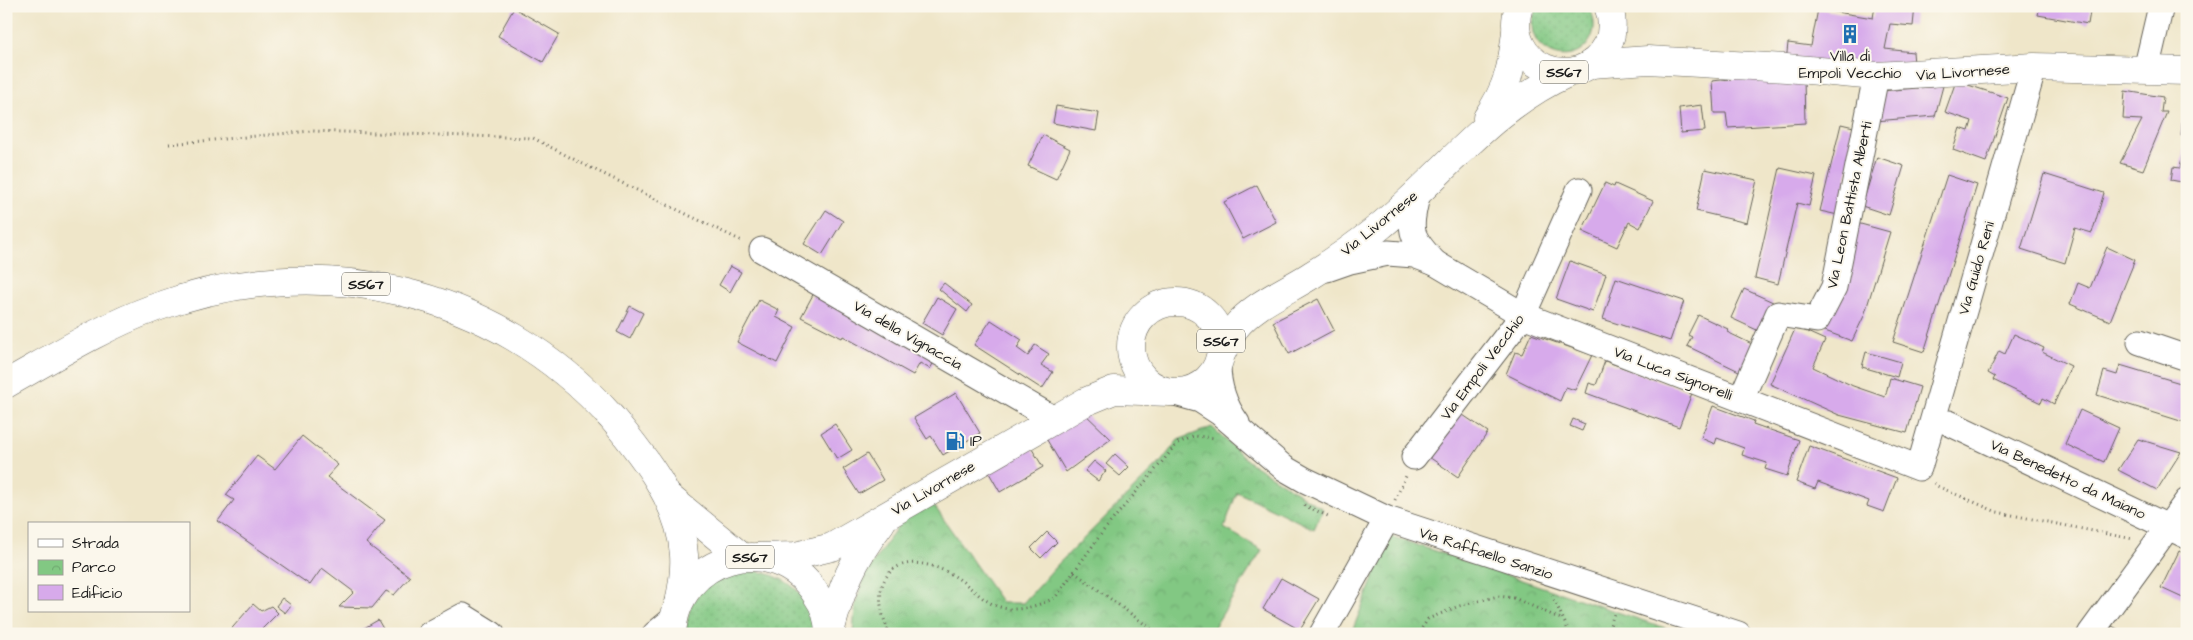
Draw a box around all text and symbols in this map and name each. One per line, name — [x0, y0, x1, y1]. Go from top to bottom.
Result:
building icon: Villa di Empoli Vecchio — [1839, 23, 1861, 45]
place label: Villa di Empoli Vecchio — [1799, 46, 1902, 84]
street label: Via Livornese — [1916, 59, 2011, 86]
road number: SS67 — [1540, 61, 1588, 84]
street label: Via Leon Battista Alberti — [1821, 119, 1878, 291]
street label: Via Livornese — [1336, 186, 1422, 261]
street label: Via Guido Reni — [1953, 218, 2000, 317]
road number: SS67 — [342, 272, 390, 296]
street label: Via della Vignaccia — [849, 296, 967, 376]
street label: Via Empoli Vecchio — [1436, 309, 1530, 425]
road number: SS67 — [1197, 330, 1245, 352]
street label: Via Luca Signorelli — [1610, 341, 1736, 407]
fuel station icon: IP — [944, 430, 966, 452]
place label: IP — [970, 431, 982, 452]
street label: Via Benedetto da Maiano — [1987, 434, 2149, 525]
street label: Via Livornese — [887, 456, 979, 521]
legend — [28, 522, 190, 612]
street label: Via Raffaello Sanzio — [1416, 522, 1556, 585]
text: Strada — [72, 533, 119, 554]
road number: SS67 — [726, 546, 774, 568]
text: Parco — [72, 557, 116, 578]
text: Edificio — [72, 583, 123, 604]

